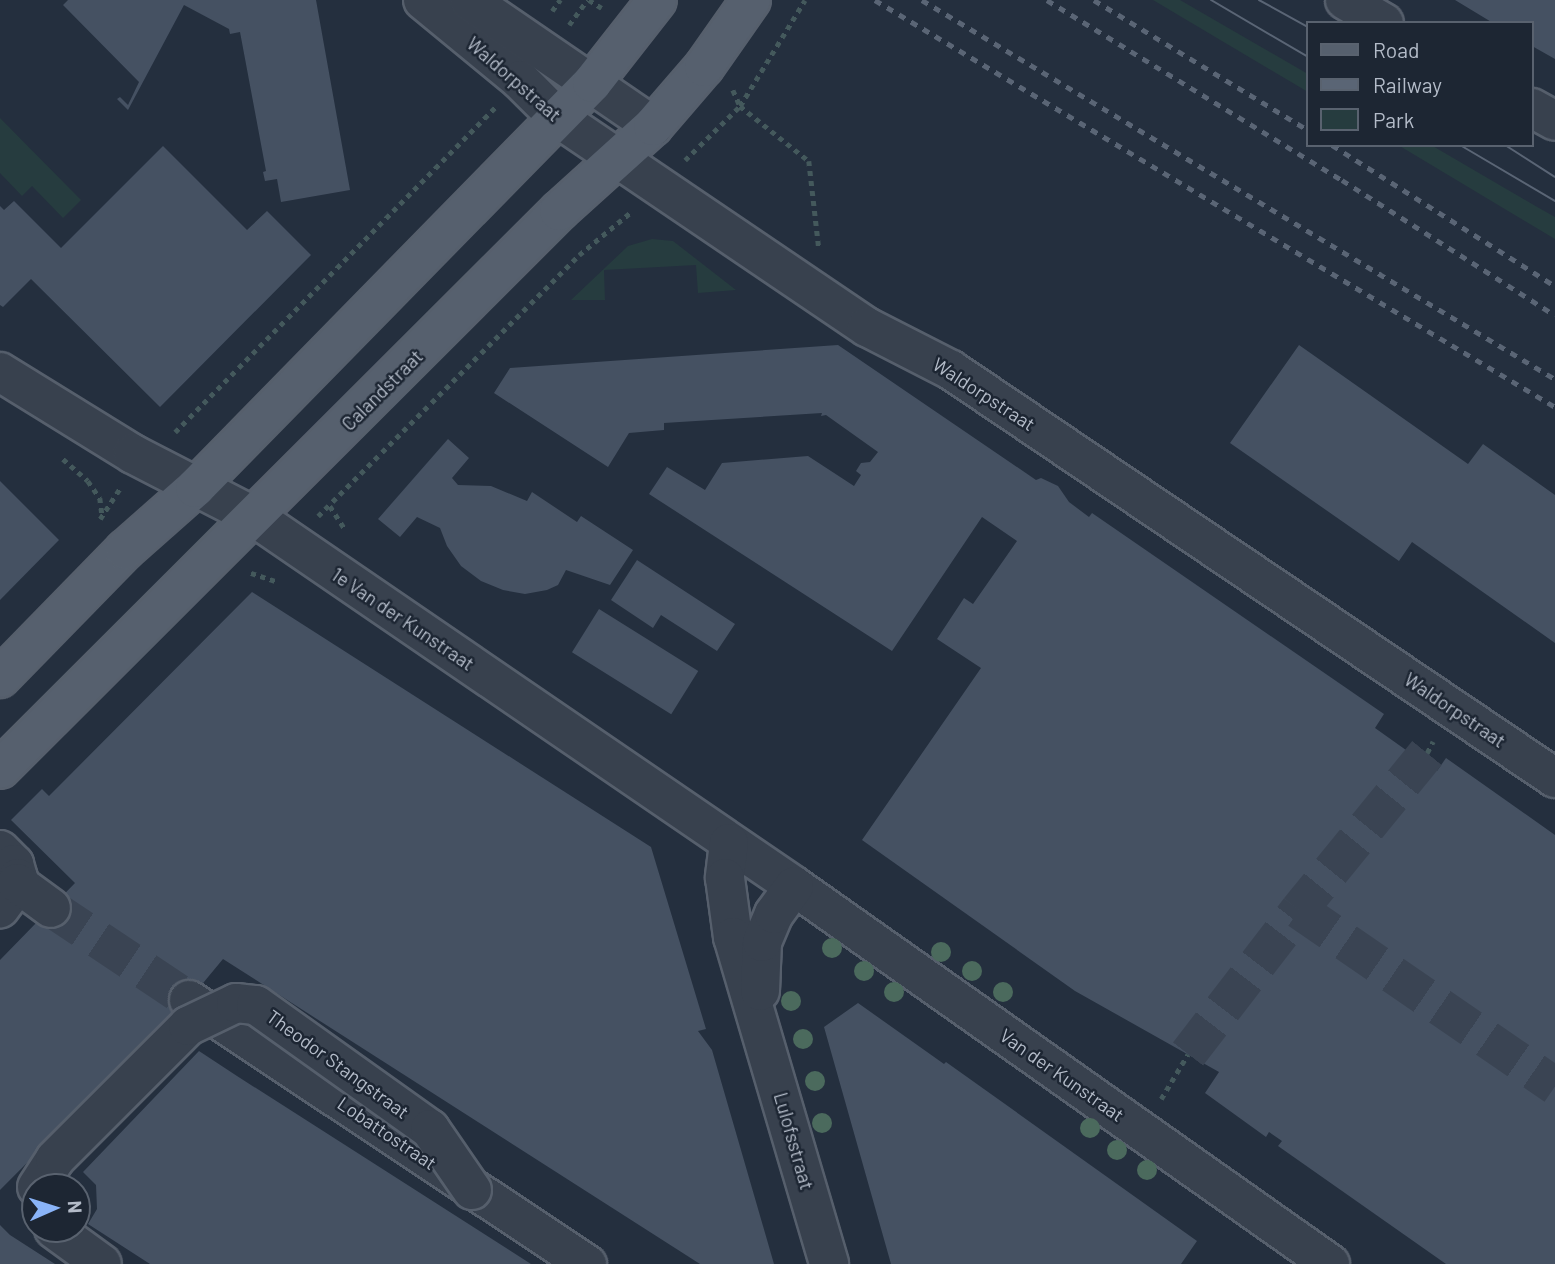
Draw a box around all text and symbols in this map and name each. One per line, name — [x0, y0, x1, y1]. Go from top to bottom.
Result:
legend — [1306, 21, 1534, 147]
street label: Waldorpstraat — [462, 32, 566, 126]
text: Road — [1373, 37, 1419, 62]
text: Railway — [1373, 72, 1442, 97]
text: Park — [1373, 107, 1414, 132]
street label: Calandstraat — [337, 345, 427, 435]
street label: Waldorpstraat — [929, 353, 1039, 435]
street label: 1e Van der Kunstraat — [327, 563, 479, 675]
street label: Waldorpstraat — [1400, 668, 1510, 752]
street label: Theodor Stangstraat — [263, 1005, 413, 1123]
street label: Van der Kunstraat — [995, 1024, 1129, 1126]
street label: Lulofsstraat — [769, 1090, 819, 1192]
street label: Lobattostraat — [333, 1092, 441, 1174]
north arrow — [21, 1173, 91, 1243]
text: N — [64, 1200, 87, 1214]

